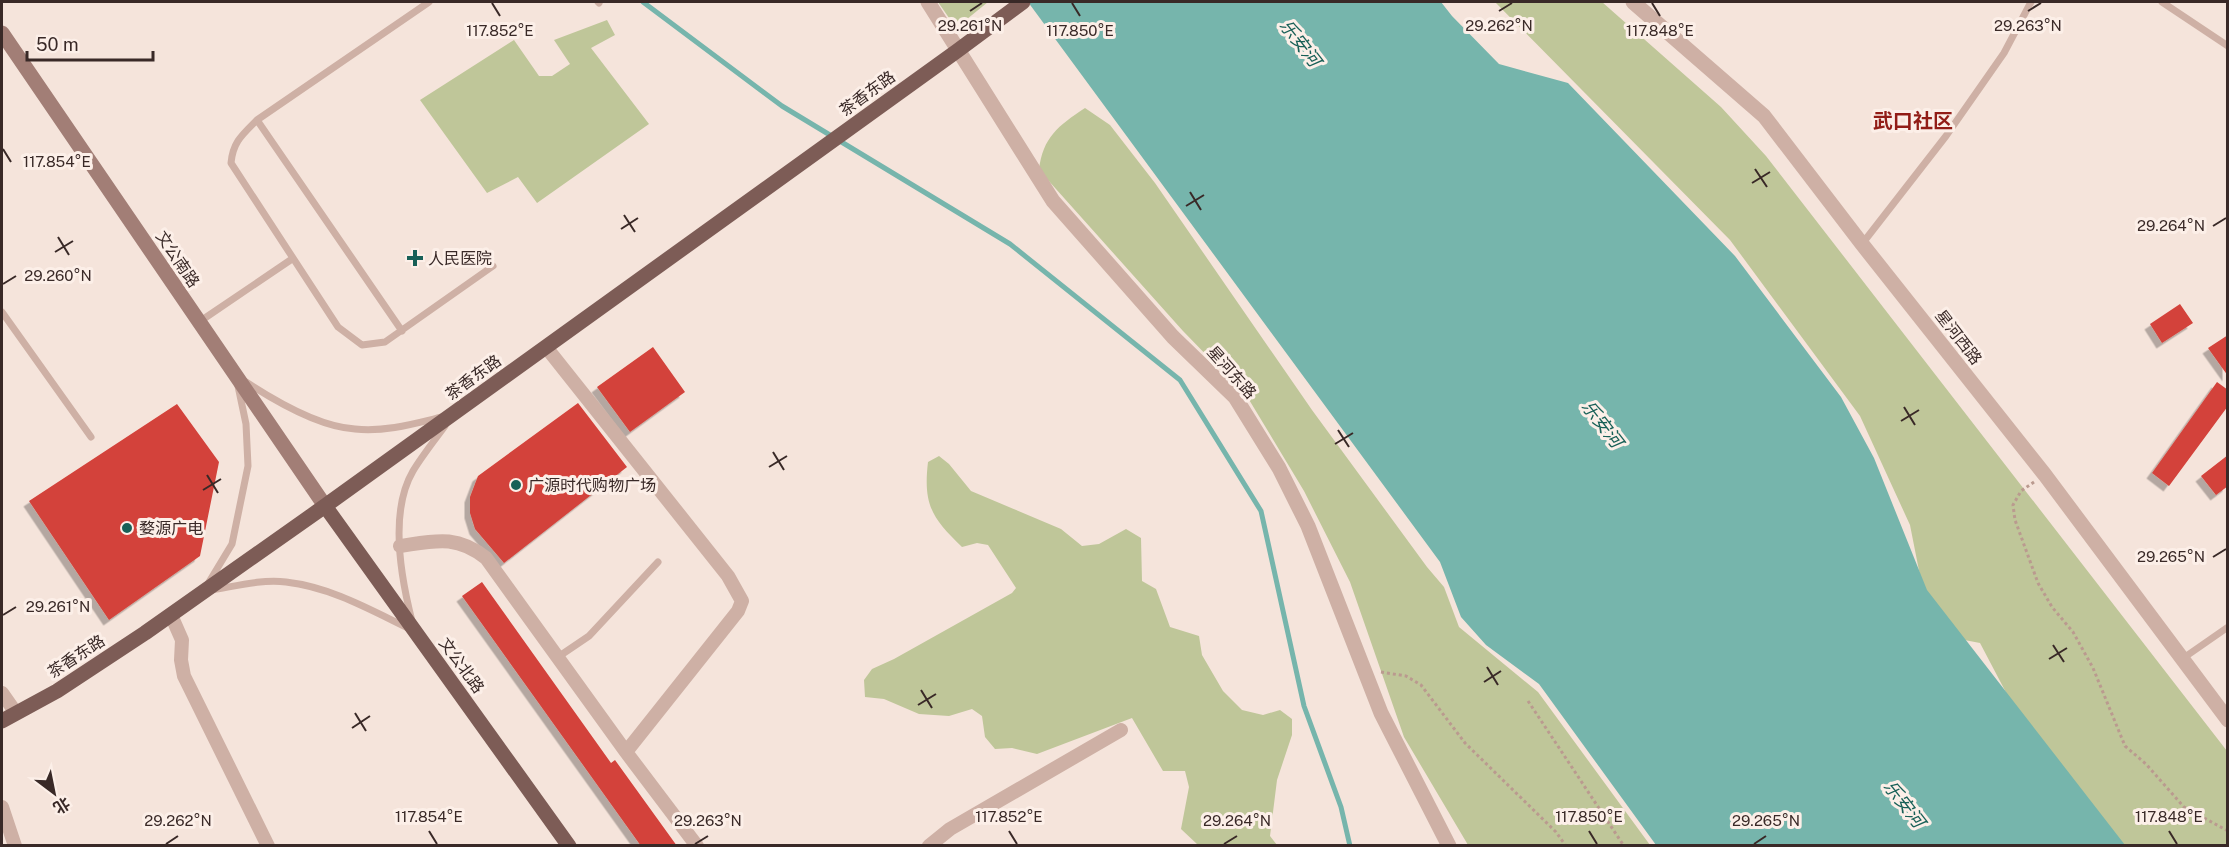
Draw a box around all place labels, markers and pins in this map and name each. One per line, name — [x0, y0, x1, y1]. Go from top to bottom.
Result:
marker: 人民医院 — [406, 249, 424, 267]
place label: 人民医院 — [428, 249, 492, 268]
place label: 广源时代购物广场 — [528, 476, 656, 495]
marker: 广源时代购物广场 — [509, 478, 523, 492]
place label: 婺源广电 — [139, 519, 203, 538]
marker: 婺源广电 — [120, 521, 134, 535]

